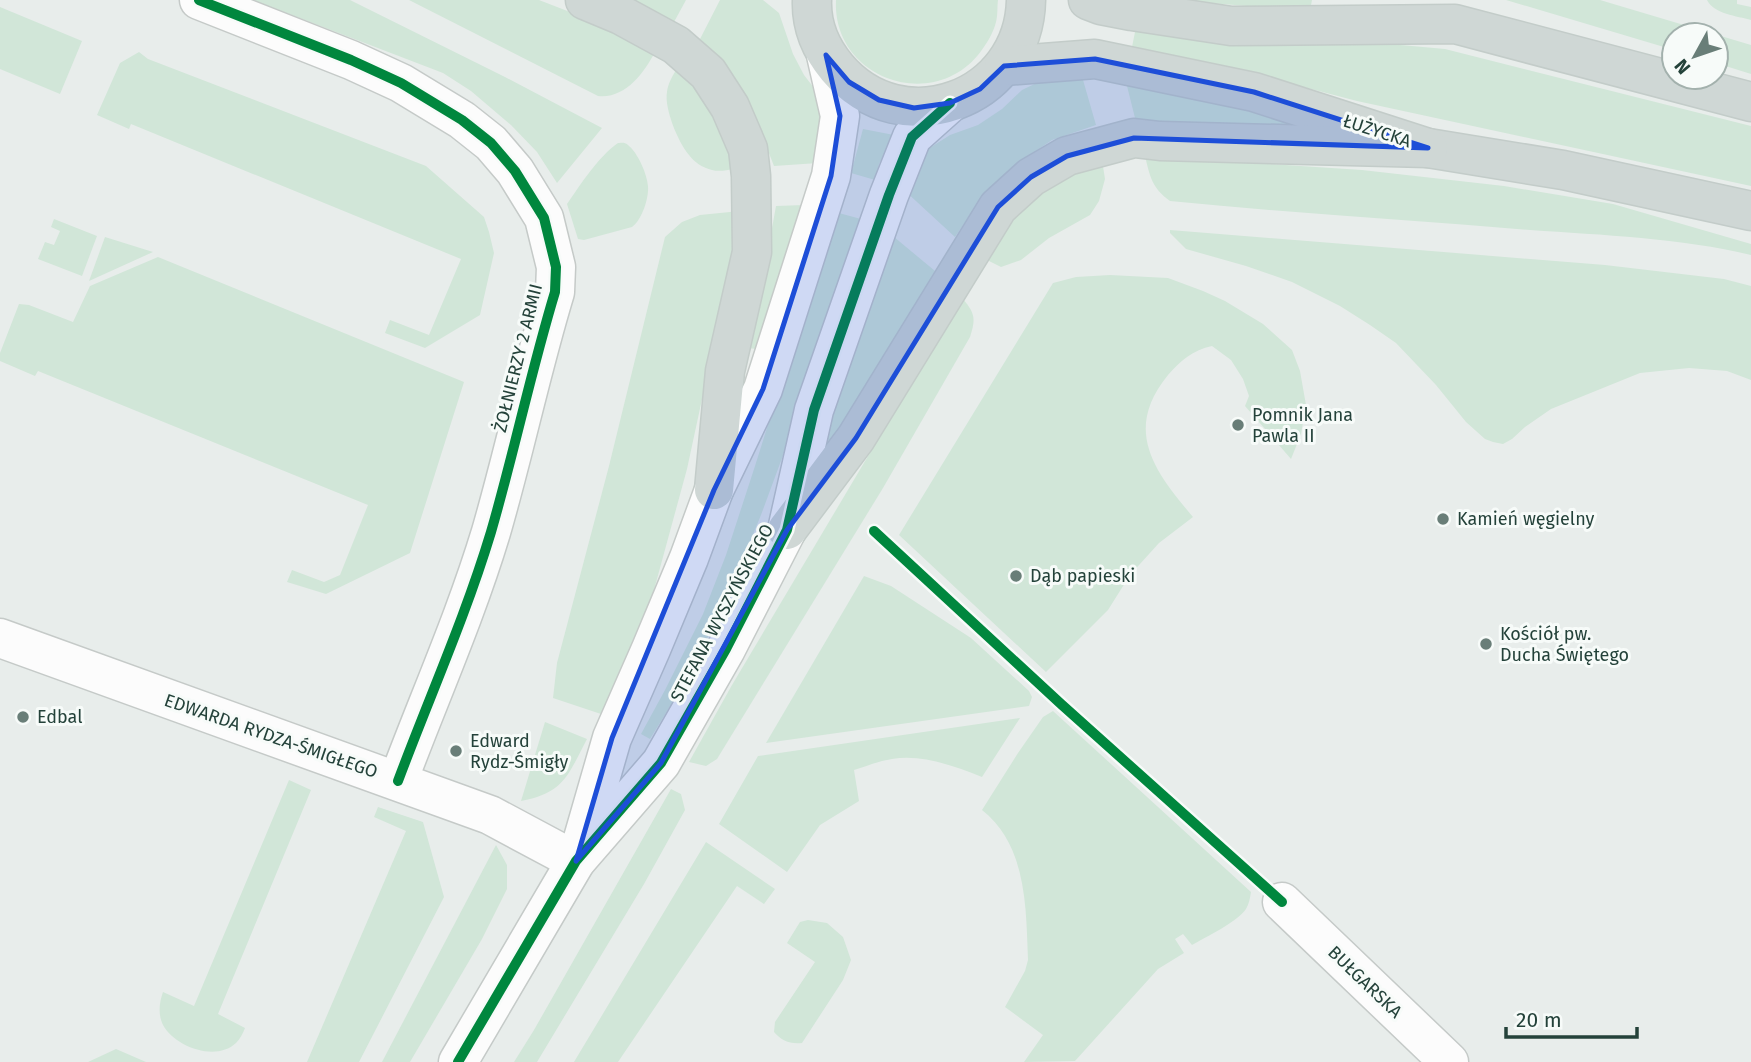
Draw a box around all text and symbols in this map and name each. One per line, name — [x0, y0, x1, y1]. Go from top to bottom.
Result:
north arrow — [1660, 21, 1730, 91]
text: N — [1669, 54, 1695, 79]
street label: ŁUŻYCKA — [1340, 110, 1414, 153]
street label: ŻOŁNIERZY 2 ARMII — [489, 281, 547, 435]
place label: Pomnik Jana Pawla II — [1252, 404, 1353, 447]
marker: Pomnik Jana Pawla II — [1230, 417, 1246, 433]
place label: Kamień węgielny — [1457, 508, 1595, 530]
marker: Kamień węgielny — [1435, 511, 1451, 527]
street label: STEFANA WYSZYŃSKIEGO — [665, 520, 778, 706]
place label: Dąb papieski — [1030, 565, 1135, 587]
marker: Dąb papieski — [1008, 568, 1024, 584]
place label: Kościół pw. Ducha Świętego — [1500, 623, 1629, 666]
marker: Kościół pw. Ducha Świętego — [1478, 636, 1494, 652]
street label: EDWARDA RYDZA-ŚMIGŁEGO — [161, 689, 381, 783]
place label: Edbal — [37, 706, 82, 728]
marker: Edbal — [15, 709, 31, 725]
place label: Edward Rydz-Śmigły — [470, 730, 568, 773]
marker: Edward Rydz-Śmigły — [448, 743, 464, 759]
street label: BUŁGARSKA — [1323, 941, 1407, 1023]
scale bar — [1506, 996, 1637, 1040]
text: 20 m — [1516, 1007, 1562, 1033]

